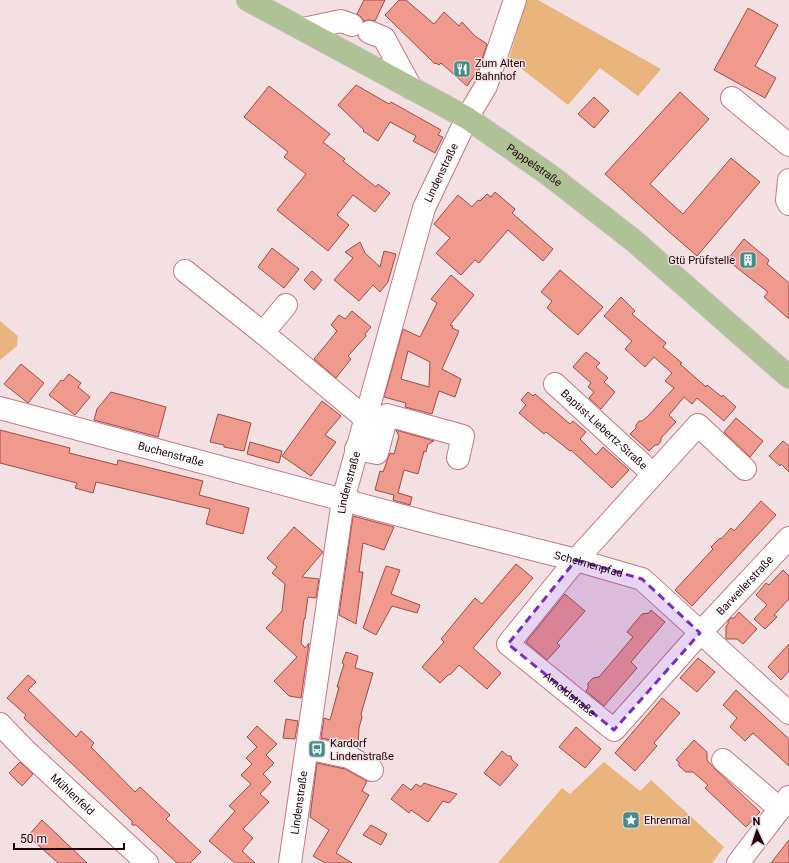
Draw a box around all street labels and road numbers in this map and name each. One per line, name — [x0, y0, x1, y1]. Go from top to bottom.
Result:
street label: Lindenstraße — [422, 141, 461, 205]
street label: Pappelstraße — [504, 141, 565, 190]
street label: Baptist-Liebertz-Straße — [558, 387, 650, 473]
street label: Buchenstraße — [136, 439, 205, 469]
street label: Lindenstraße — [335, 450, 363, 515]
street label: Schelmenpfad — [553, 549, 624, 580]
street label: Barweilerstraße — [714, 553, 776, 618]
street label: Arnoldstraße — [541, 670, 598, 720]
street label: Lindenstraße — [288, 770, 310, 835]
street label: Mühlenfeld — [48, 771, 97, 818]

